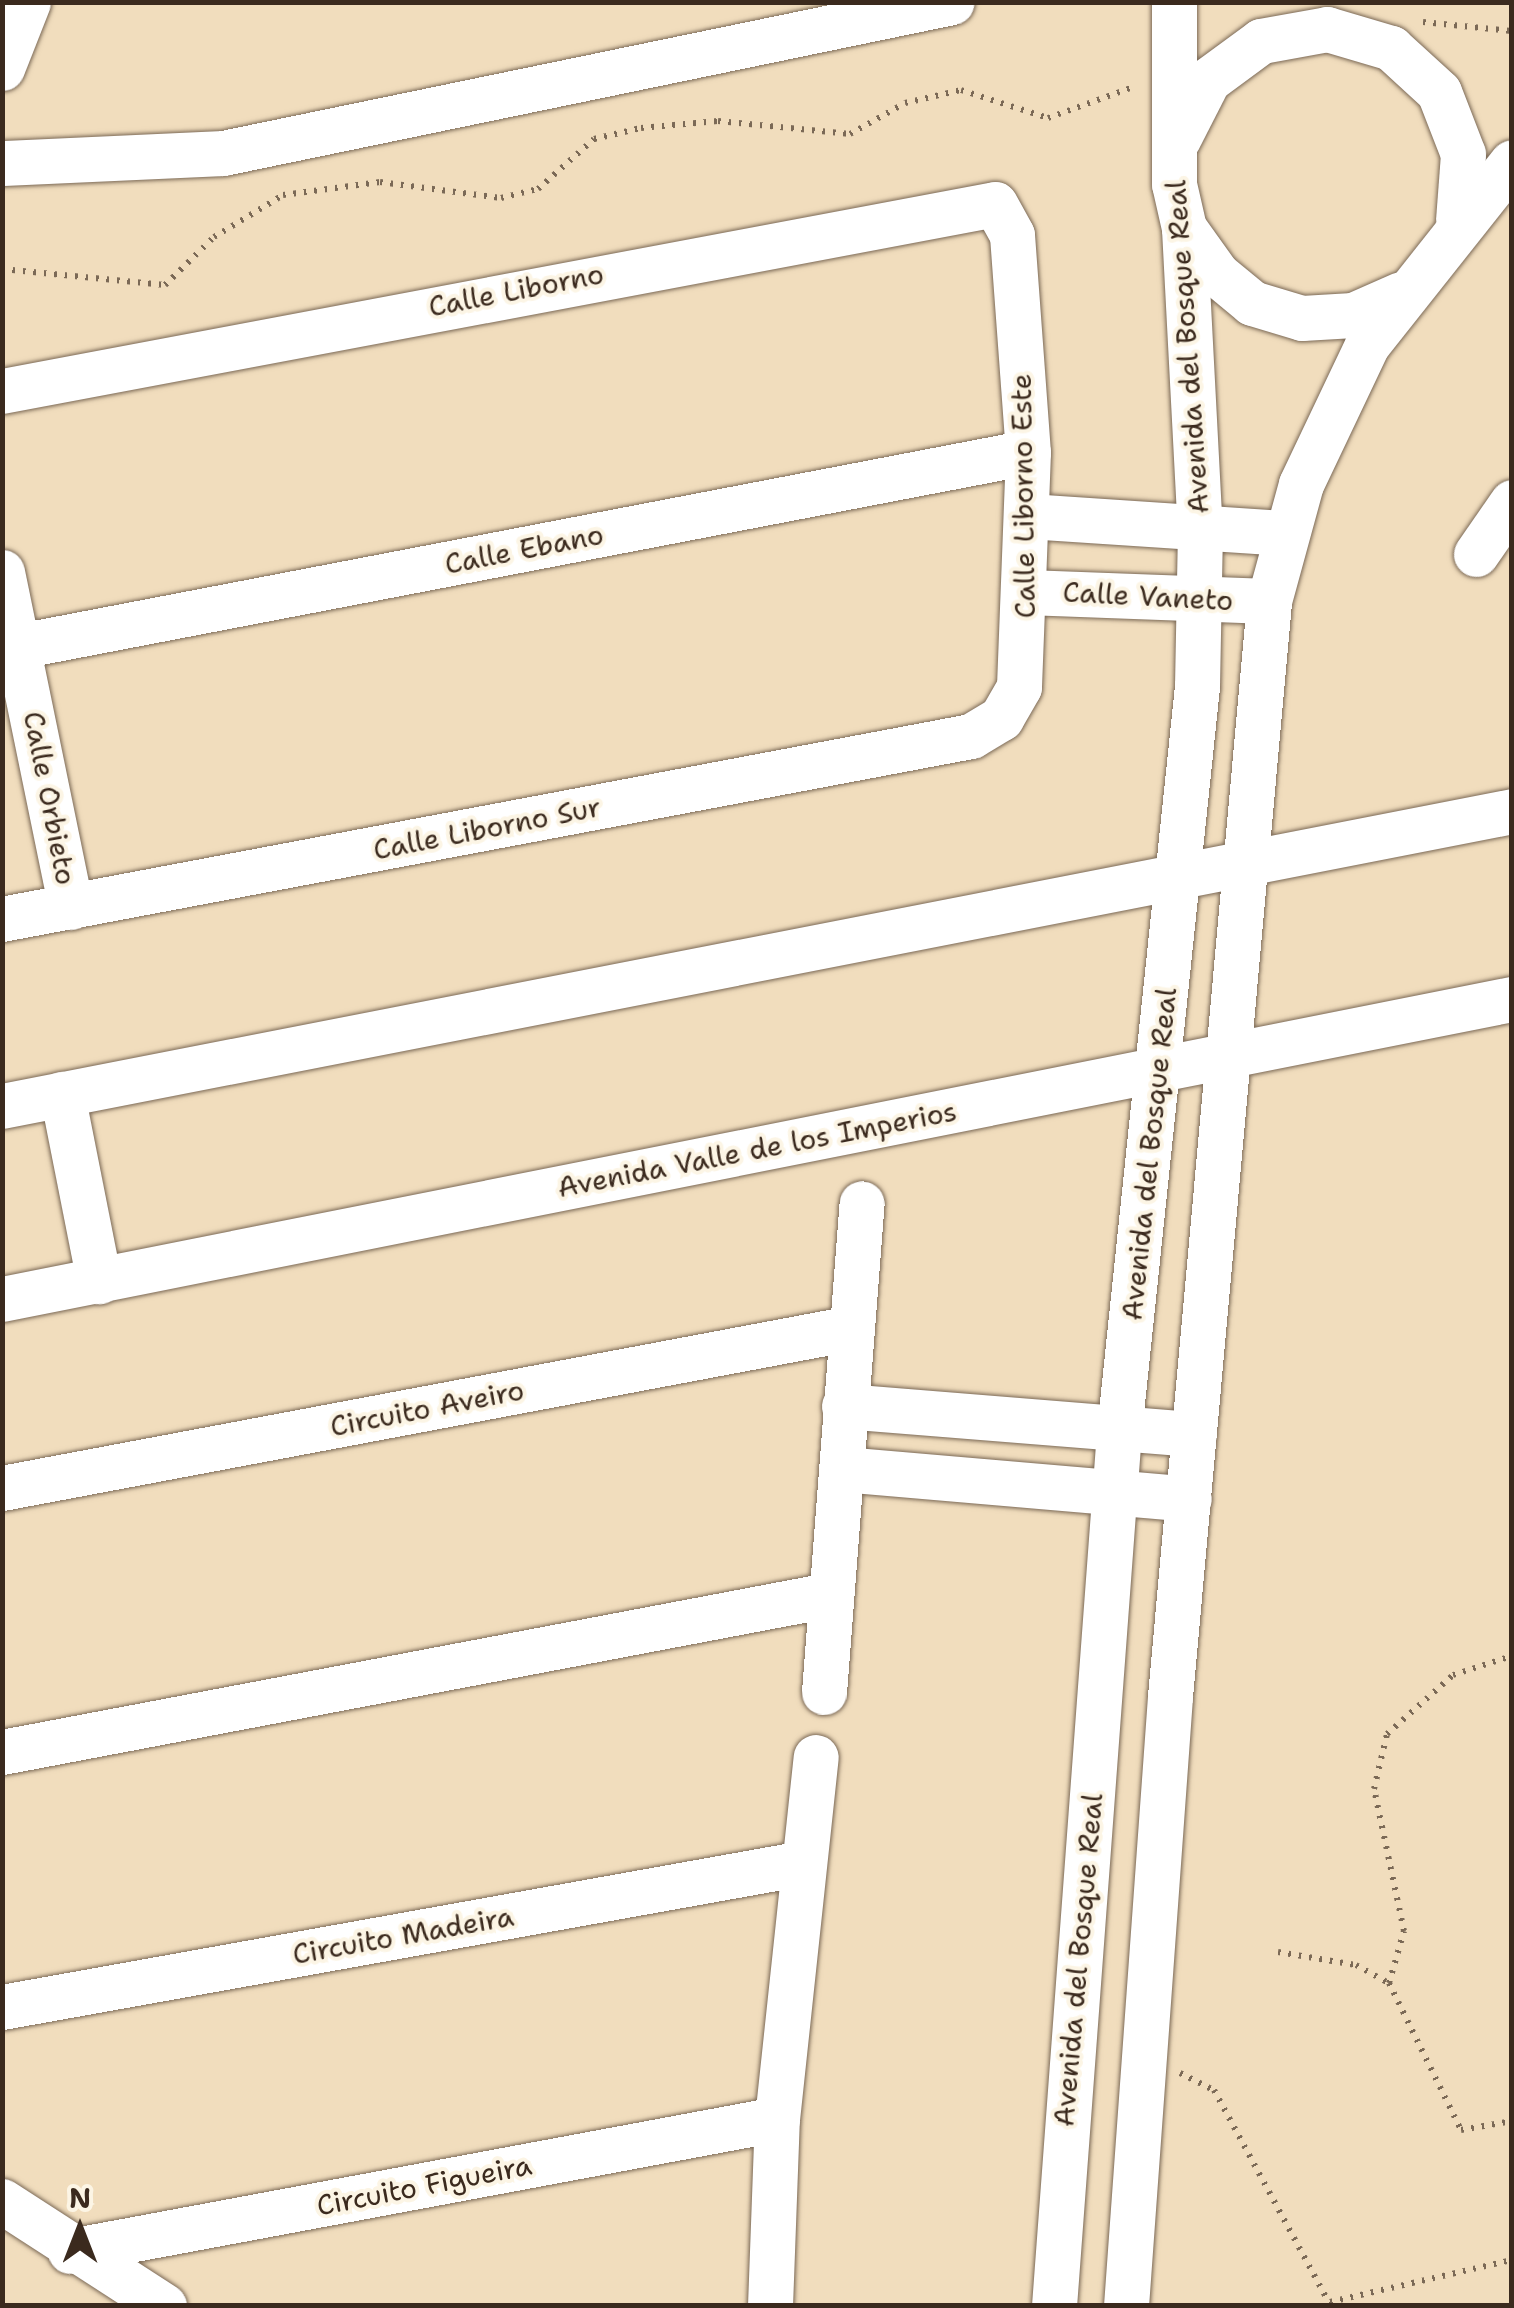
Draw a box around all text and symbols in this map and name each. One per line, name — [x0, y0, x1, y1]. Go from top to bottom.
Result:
street label: Avenida del Bosque Real — [1159, 179, 1215, 515]
street label: Calle Liborno — [426, 257, 606, 323]
street label: Calle Liborno Este — [1004, 373, 1042, 619]
street label: Calle Ebano — [442, 517, 606, 581]
street label: Calle Vaneto — [1062, 575, 1234, 617]
street label: Calle Orbieto — [17, 708, 83, 888]
street label: Calle Liborno Sur — [370, 789, 604, 867]
street label: Avenida del Bosque Real — [1115, 986, 1183, 1322]
street label: Avenida Valle de los Imperios — [555, 1094, 959, 1204]
street label: Circuito Aveiro — [327, 1373, 527, 1443]
street label: Avenida del Bosque Real — [1047, 1792, 1109, 2128]
street label: Circuito Madeira — [290, 1899, 516, 1971]
street label: Circuito Figueira — [314, 2148, 534, 2222]
north arrow — [30, 2178, 130, 2278]
text: N — [69, 2179, 91, 2217]

